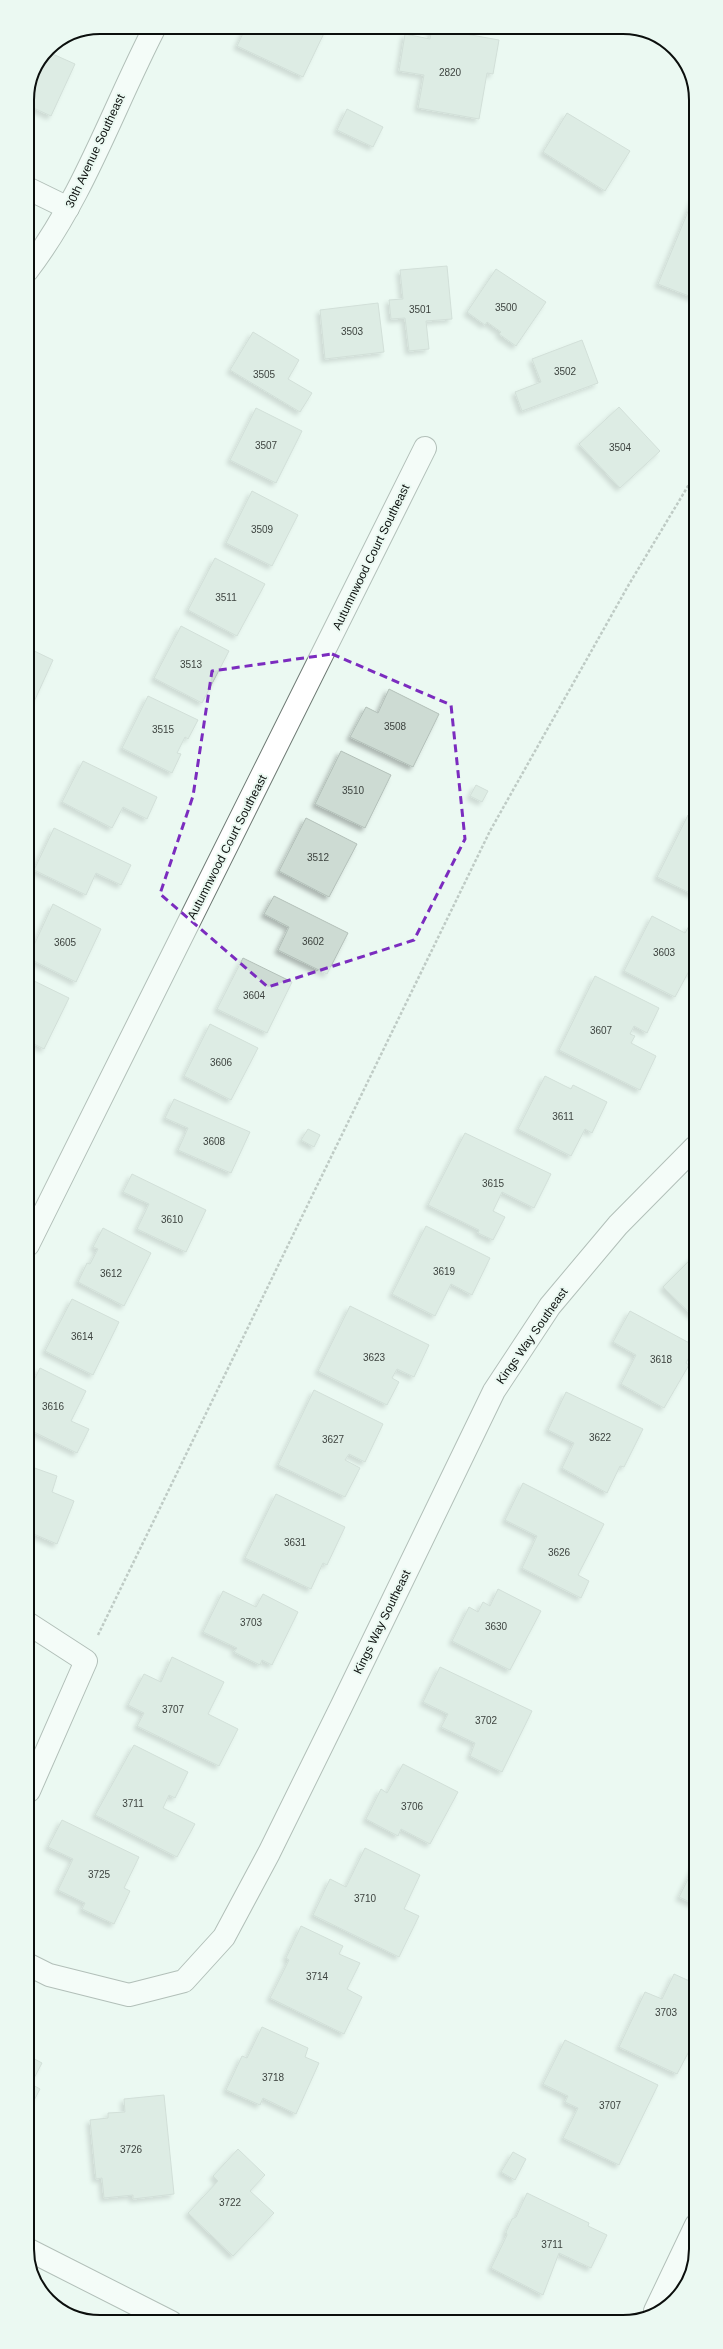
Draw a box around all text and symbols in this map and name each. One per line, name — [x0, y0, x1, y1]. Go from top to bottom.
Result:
house number: 2820 — [439, 67, 462, 78]
street label: 30th Avenue Southeast — [62, 91, 128, 210]
house number: 3500 — [495, 302, 518, 313]
house number: 3501 — [409, 304, 432, 315]
house number: 3503 — [341, 326, 364, 337]
house number: 3502 — [554, 366, 577, 377]
house number: 3505 — [253, 369, 276, 380]
house number: 3507 — [255, 440, 278, 451]
house number: 3504 — [609, 442, 632, 453]
street label: Autumnwood Court Southeast — [330, 481, 413, 632]
house number: 3509 — [251, 524, 274, 535]
house number: 3511 — [215, 592, 237, 603]
house number: 3513 — [180, 659, 203, 670]
house number: 3508 — [384, 721, 407, 732]
house number: 3515 — [152, 724, 175, 735]
street label: Autumnwood Court Southeast — [184, 772, 270, 922]
house number: 3510 — [342, 785, 365, 796]
house number: 3512 — [307, 852, 330, 863]
house number: 3602 — [302, 936, 325, 947]
house number: 3605 — [54, 937, 77, 948]
house number: 3603 — [653, 947, 676, 958]
house number: 3604 — [243, 990, 266, 1001]
house number: 3607 — [590, 1025, 613, 1036]
house number: 3606 — [210, 1057, 233, 1068]
house number: 3611 — [552, 1111, 574, 1122]
house number: 3608 — [203, 1136, 226, 1147]
house number: 3615 — [482, 1178, 505, 1189]
house number: 3610 — [161, 1214, 184, 1225]
house number: 3619 — [433, 1266, 456, 1277]
house number: 3612 — [100, 1268, 123, 1279]
street label: Kings Way Southeast — [493, 1285, 571, 1387]
house number: 3614 — [71, 1331, 94, 1342]
house number: 3623 — [363, 1352, 386, 1363]
house number: 3618 — [650, 1354, 673, 1365]
house number: 3616 — [42, 1401, 65, 1412]
house number: 3622 — [589, 1432, 612, 1443]
house number: 3627 — [322, 1434, 345, 1445]
house number: 3631 — [284, 1537, 307, 1548]
house number: 3626 — [548, 1547, 571, 1558]
street label: Kings Way Southeast — [351, 1567, 414, 1676]
house number: 3703 — [240, 1617, 263, 1628]
house number: 3630 — [485, 1621, 508, 1632]
house number: 3707 — [162, 1704, 185, 1715]
house number: 3702 — [475, 1715, 498, 1726]
house number: 3711 — [122, 1798, 144, 1809]
house number: 3706 — [401, 1801, 424, 1812]
house number: 3725 — [88, 1869, 111, 1880]
house number: 3710 — [354, 1893, 377, 1904]
house number: 3714 — [306, 1971, 329, 1982]
house number: 3703 — [655, 2007, 678, 2018]
house number: 3718 — [262, 2072, 285, 2083]
house number: 3707 — [599, 2100, 622, 2111]
house number: 3726 — [120, 2144, 143, 2155]
house number: 3722 — [219, 2197, 242, 2208]
house number: 3711 — [541, 2239, 563, 2250]

